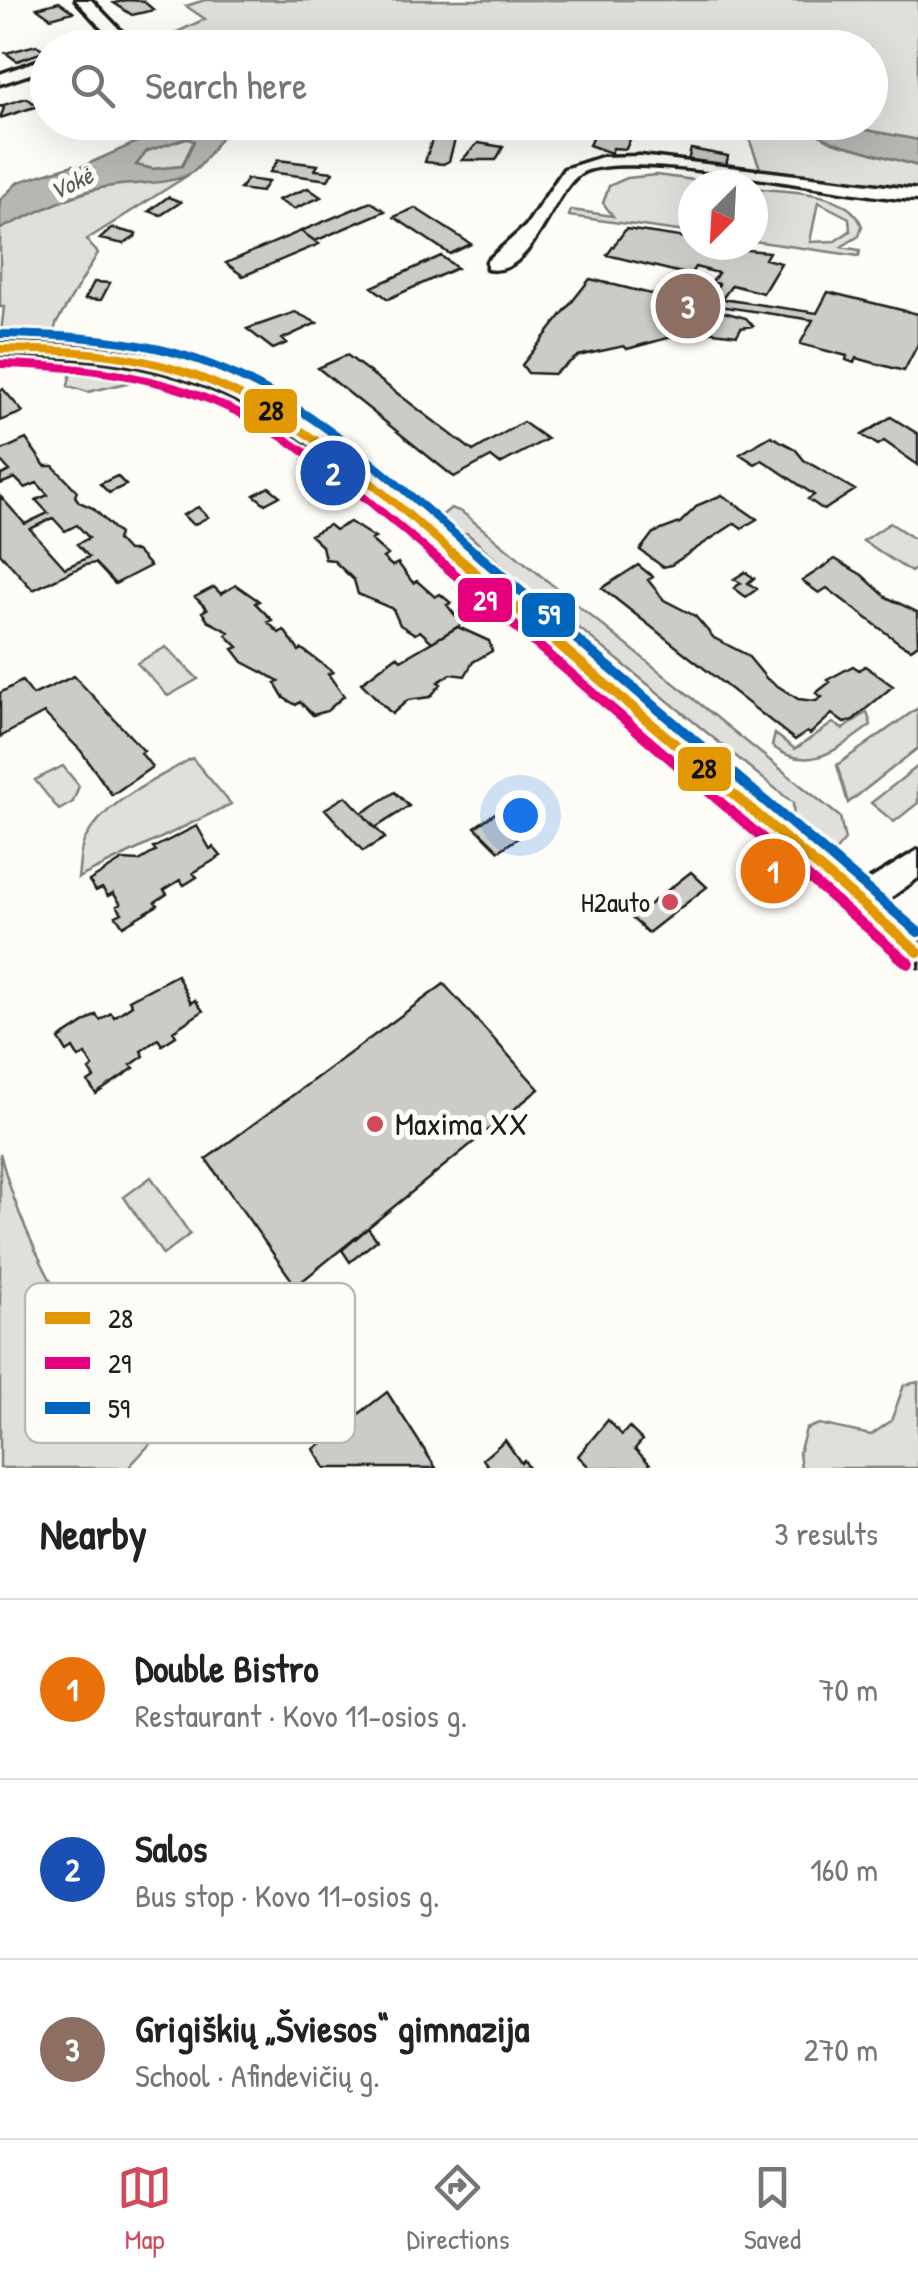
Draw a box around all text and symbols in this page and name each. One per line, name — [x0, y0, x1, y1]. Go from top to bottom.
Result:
search box — [30, 30, 888, 140]
icon: search — [65, 58, 120, 113]
text: Search here — [145, 59, 307, 111]
water label: Vokė — [44, 158, 99, 208]
north arrow — [678, 170, 768, 260]
pin: 3 — [656, 268, 720, 344]
line badge: 28 — [242, 387, 299, 435]
text: 28 — [258, 391, 284, 429]
pin: 2 — [300, 436, 366, 510]
line badge: 29 — [456, 576, 514, 624]
text: 29 — [473, 581, 497, 619]
line badge: 59 — [520, 591, 577, 639]
text: 59 — [538, 595, 560, 633]
line badge: 28 — [676, 745, 733, 793]
text: 28 — [691, 749, 717, 787]
your location — [495, 790, 546, 841]
pin: 1 — [740, 834, 806, 908]
place label: H2auto — [581, 883, 650, 921]
marker: H2auto — [659, 891, 681, 913]
place label: Maxima XX — [395, 1102, 528, 1145]
marker: Maxima XX — [364, 1113, 386, 1135]
legend — [25, 1283, 355, 1443]
text: 28 — [108, 1299, 133, 1337]
text: 29 — [108, 1344, 131, 1382]
text: 59 — [108, 1389, 130, 1427]
text: Nearby — [40, 1505, 147, 1562]
text: 3 results — [774, 1512, 878, 1555]
text: Double Bistro — [135, 1642, 319, 1694]
text: 1 — [67, 1668, 78, 1711]
text: 70 m — [819, 1668, 878, 1711]
text: Restaurant · Kovo 11-osios g. — [135, 1694, 467, 1737]
text: Salos — [135, 1822, 207, 1874]
text: 2 — [65, 1848, 80, 1891]
text: 160 m — [810, 1848, 878, 1891]
text: Bus stop · Kovo 11-osios g. — [135, 1874, 440, 1917]
text: Grigiškių „Šviesos“ gimnazija — [135, 2002, 529, 2054]
text: 3 — [65, 2028, 80, 2071]
text: 270 m — [804, 2028, 878, 2071]
text: School · Afindevičių g. — [135, 2054, 380, 2097]
tab: Map — [117, 2160, 172, 2258]
tab: Directions — [406, 2160, 509, 2258]
tab: Saved — [744, 2160, 801, 2258]

